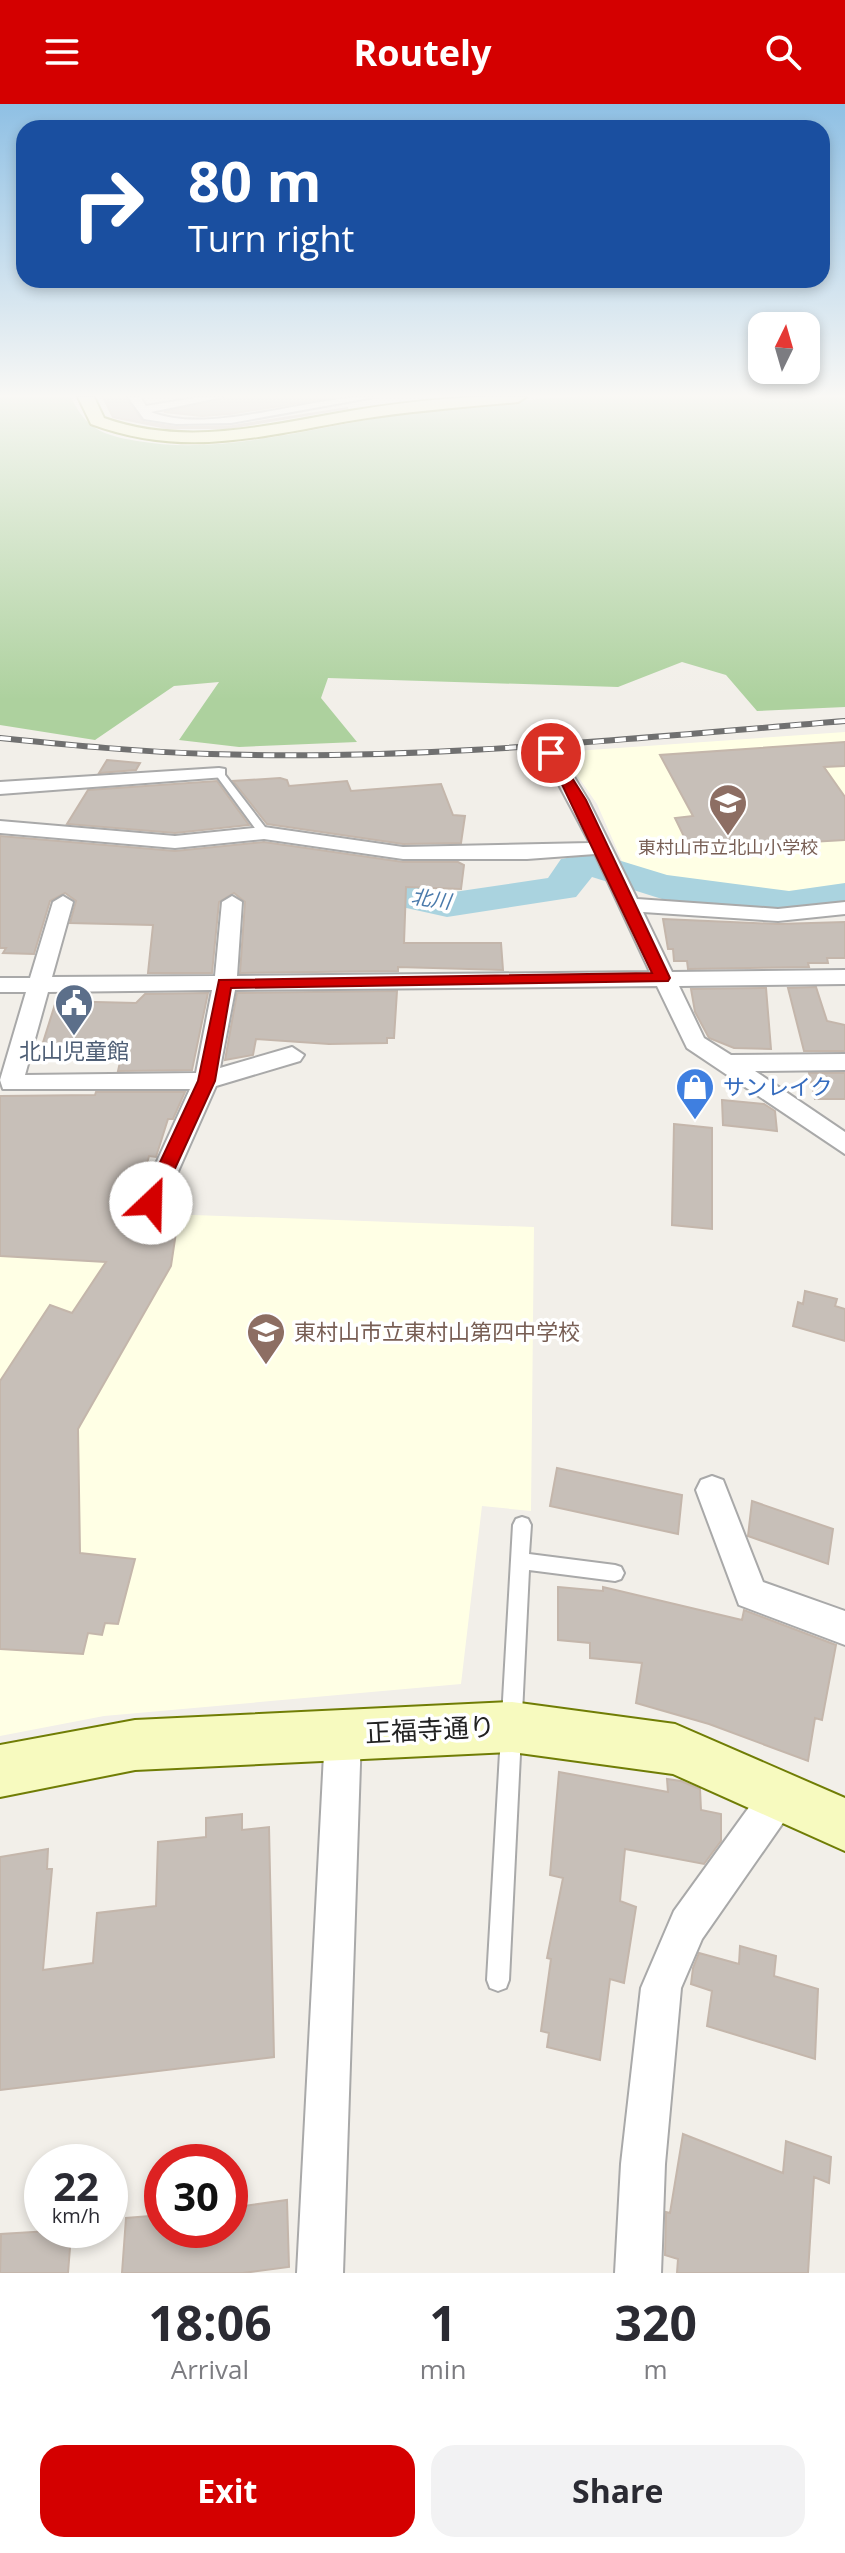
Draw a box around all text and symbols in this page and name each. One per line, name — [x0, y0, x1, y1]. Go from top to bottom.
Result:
text: Routely — [353, 28, 492, 77]
icon: menu — [40, 30, 84, 74]
icon: search — [761, 30, 805, 74]
text: 80 m — [188, 142, 322, 218]
icon: right — [56, 152, 160, 256]
text: Turn right — [188, 214, 354, 263]
north arrow — [748, 312, 820, 384]
map controls — [748, 312, 820, 384]
pin — [517, 719, 585, 787]
icon: arrive — [529, 731, 573, 775]
school or university icon: 東村山市立北山小学校 — [707, 782, 749, 837]
place label: 東村山市立北山小学校 — [638, 835, 818, 859]
water label: 北川 — [409, 882, 455, 915]
public building icon: 北山児童館 — [53, 982, 95, 1037]
place label: 北山児童館 — [19, 1035, 129, 1065]
shop icon: サンレイク — [674, 1066, 716, 1121]
place label: サンレイク — [723, 1071, 833, 1101]
position arrow — [109, 1161, 193, 1245]
school or university icon: 東村山市立東村山第四中学校 — [245, 1311, 287, 1366]
place label: 東村山市立東村山第四中学校 — [294, 1316, 580, 1346]
street label: 正福寺通り — [364, 1708, 496, 1750]
speed limit sign: 30 — [144, 2144, 248, 2248]
text: 22 — [53, 2158, 99, 2213]
text: km/h — [52, 2202, 100, 2229]
text: 18:06 — [148, 2290, 272, 2355]
text: 1 — [429, 2290, 457, 2355]
text: 320 — [614, 2290, 697, 2355]
text: Arrival — [171, 2351, 249, 2387]
text: min — [420, 2351, 466, 2387]
text: m — [644, 2351, 668, 2387]
button: Exit — [40, 2445, 415, 2537]
button: Share — [431, 2445, 805, 2537]

